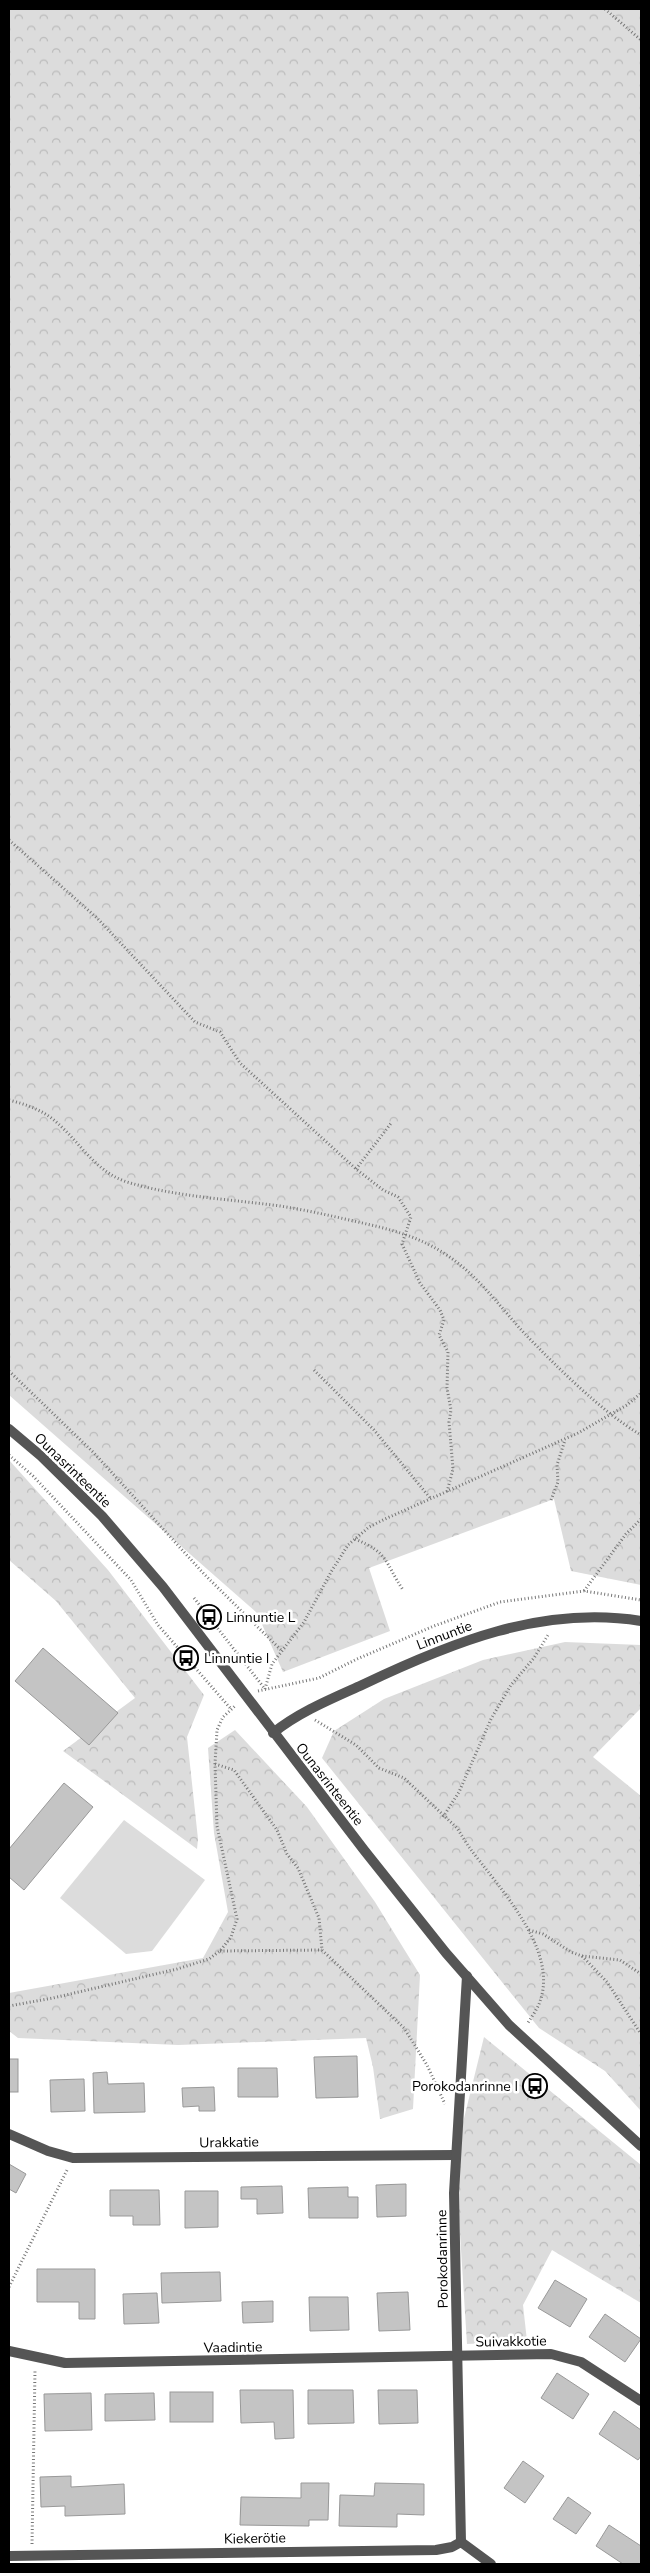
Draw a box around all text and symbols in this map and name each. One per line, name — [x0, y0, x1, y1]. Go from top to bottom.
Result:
street label: Ounasrinteentie — [30, 1429, 115, 1512]
bus stop icon: Linnuntie L — [196, 1604, 222, 1630]
place label: Linnuntie L — [226, 1608, 296, 1627]
street label: Linnuntie — [414, 1616, 475, 1655]
bus stop icon: Linnuntie I — [173, 1645, 199, 1671]
place label: Linnuntie I — [204, 1649, 269, 1668]
street label: Ounasrinteentie — [291, 1739, 368, 1830]
bus stop icon: Porokodanrinne I — [522, 2073, 548, 2099]
place label: Porokodanrinne I — [412, 2077, 518, 2096]
street label: Urakkatie — [199, 2132, 259, 2153]
street label: Porokodanrinne — [432, 2209, 453, 2309]
street label: Suivakkotie — [475, 2331, 547, 2352]
street label: Vaadintie — [203, 2337, 262, 2358]
street label: Kiekerötie — [224, 2528, 286, 2549]

